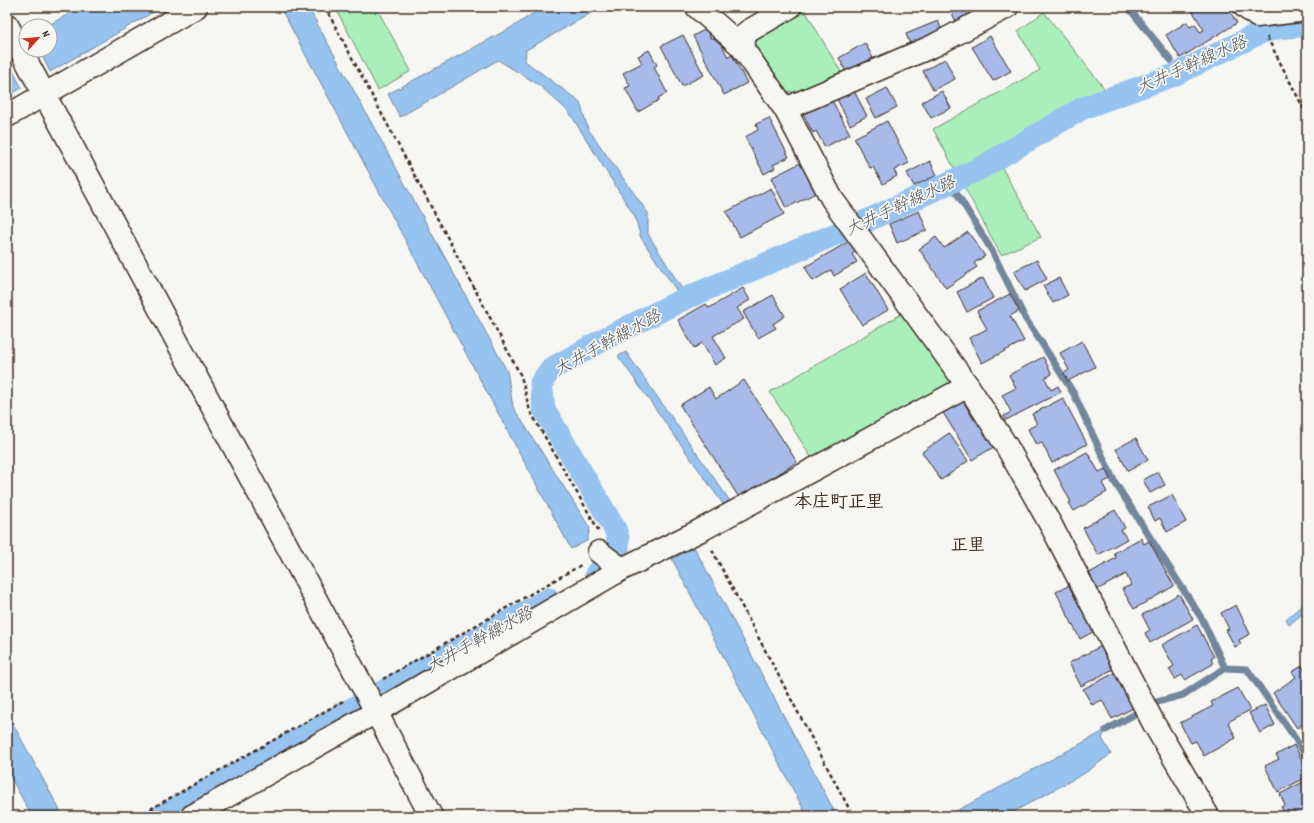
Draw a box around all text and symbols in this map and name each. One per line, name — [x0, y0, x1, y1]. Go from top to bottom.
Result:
north arrow — [18, 18, 58, 58]
text: N — [37, 28, 54, 41]
water label: 大井手幹線水路 — [1133, 31, 1252, 102]
water label: 大井手幹線水路 — [842, 171, 961, 244]
water label: 大井手幹線水路 — [551, 305, 667, 384]
district label: 本庄町正里 — [794, 491, 884, 516]
district label: 正里 — [951, 535, 985, 559]
water label: 大井手幹線水路 — [423, 602, 539, 681]

